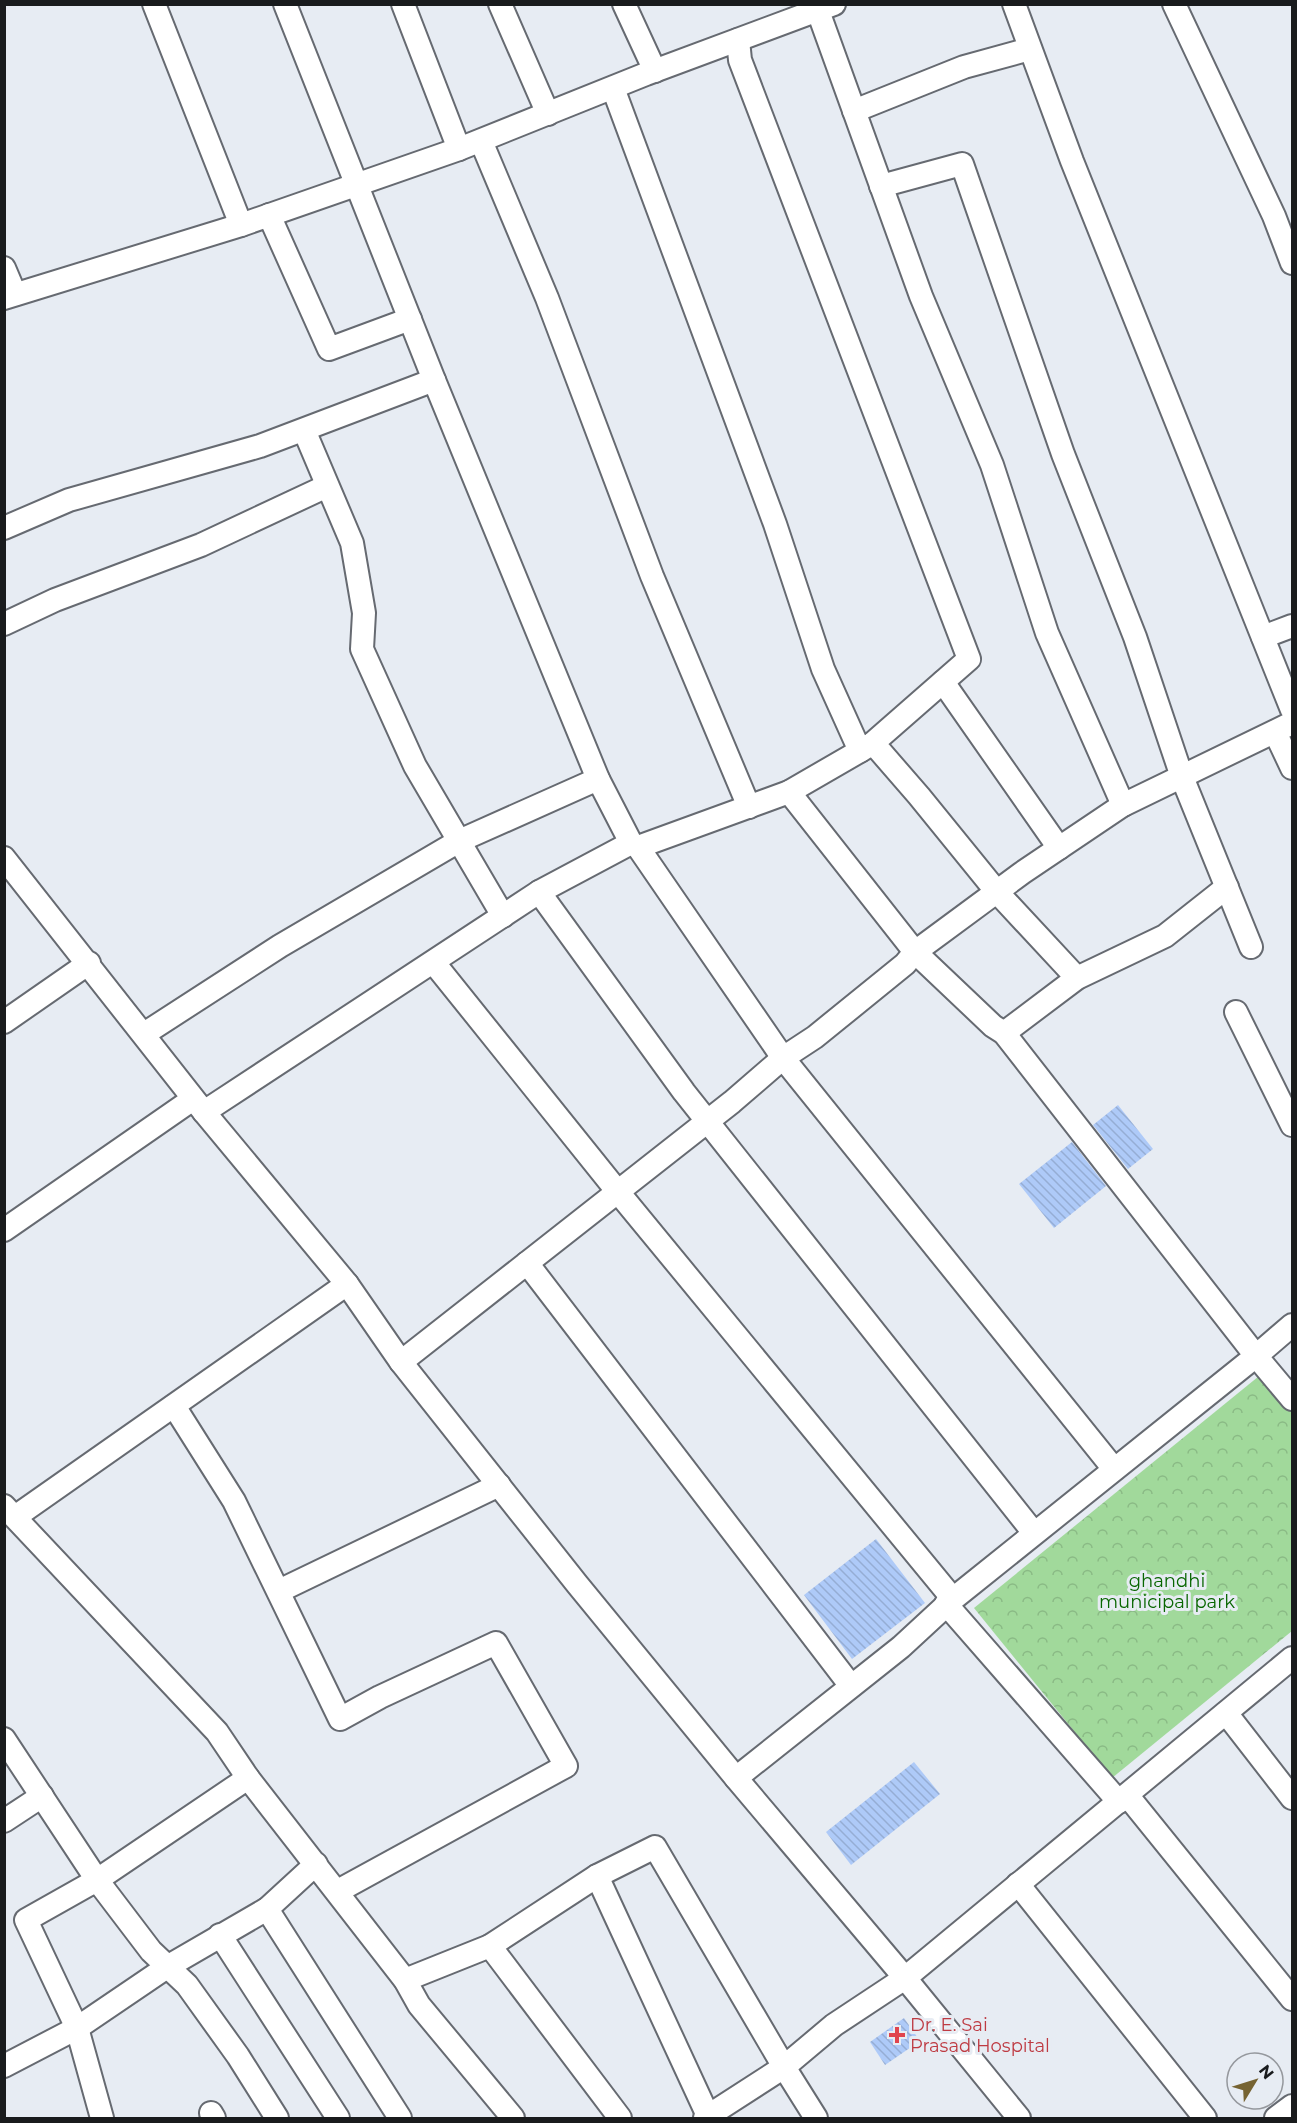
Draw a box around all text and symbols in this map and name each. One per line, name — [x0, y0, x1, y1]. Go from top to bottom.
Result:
park label: ghandhi municipal park — [1099, 1570, 1235, 1613]
place label: Dr. E. Sai Prasad Hospital — [910, 2014, 1050, 2057]
marker: Dr. E. Sai Prasad Hospital — [888, 2026, 906, 2044]
north arrow — [1225, 2051, 1285, 2111]
text: N — [1255, 2061, 1278, 2083]

